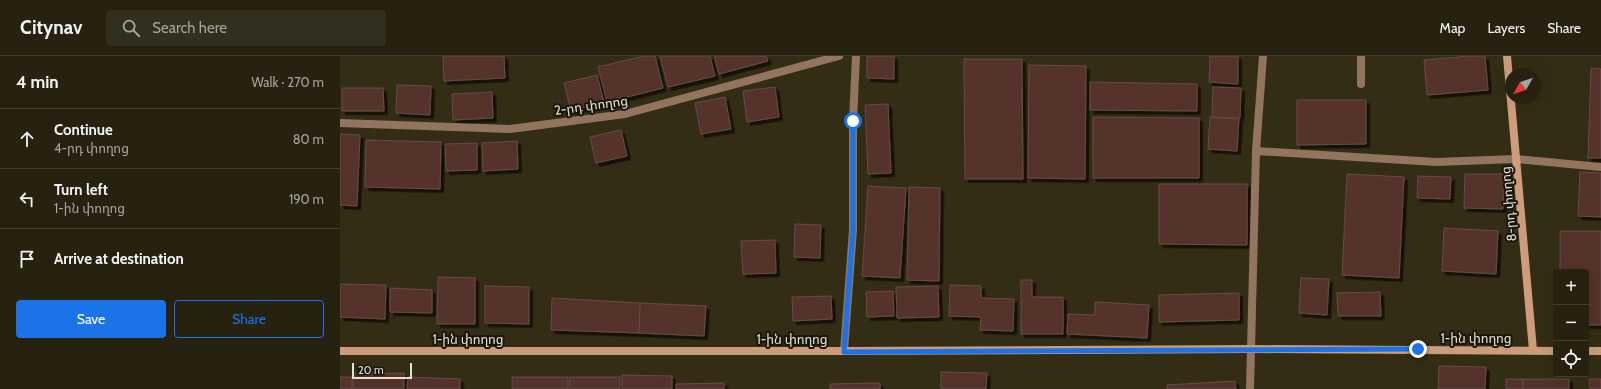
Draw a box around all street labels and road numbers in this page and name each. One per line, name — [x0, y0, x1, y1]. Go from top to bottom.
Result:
street label: 2-րդ փողոց — [553, 92, 629, 118]
street label: 8-րդ փողոց — [1497, 166, 1519, 242]
street label: 1-ին փողոց — [1440, 330, 1512, 346]
street label: 1-ին փողոց — [432, 331, 504, 347]
street label: 1-ին փողոց — [756, 331, 828, 347]

